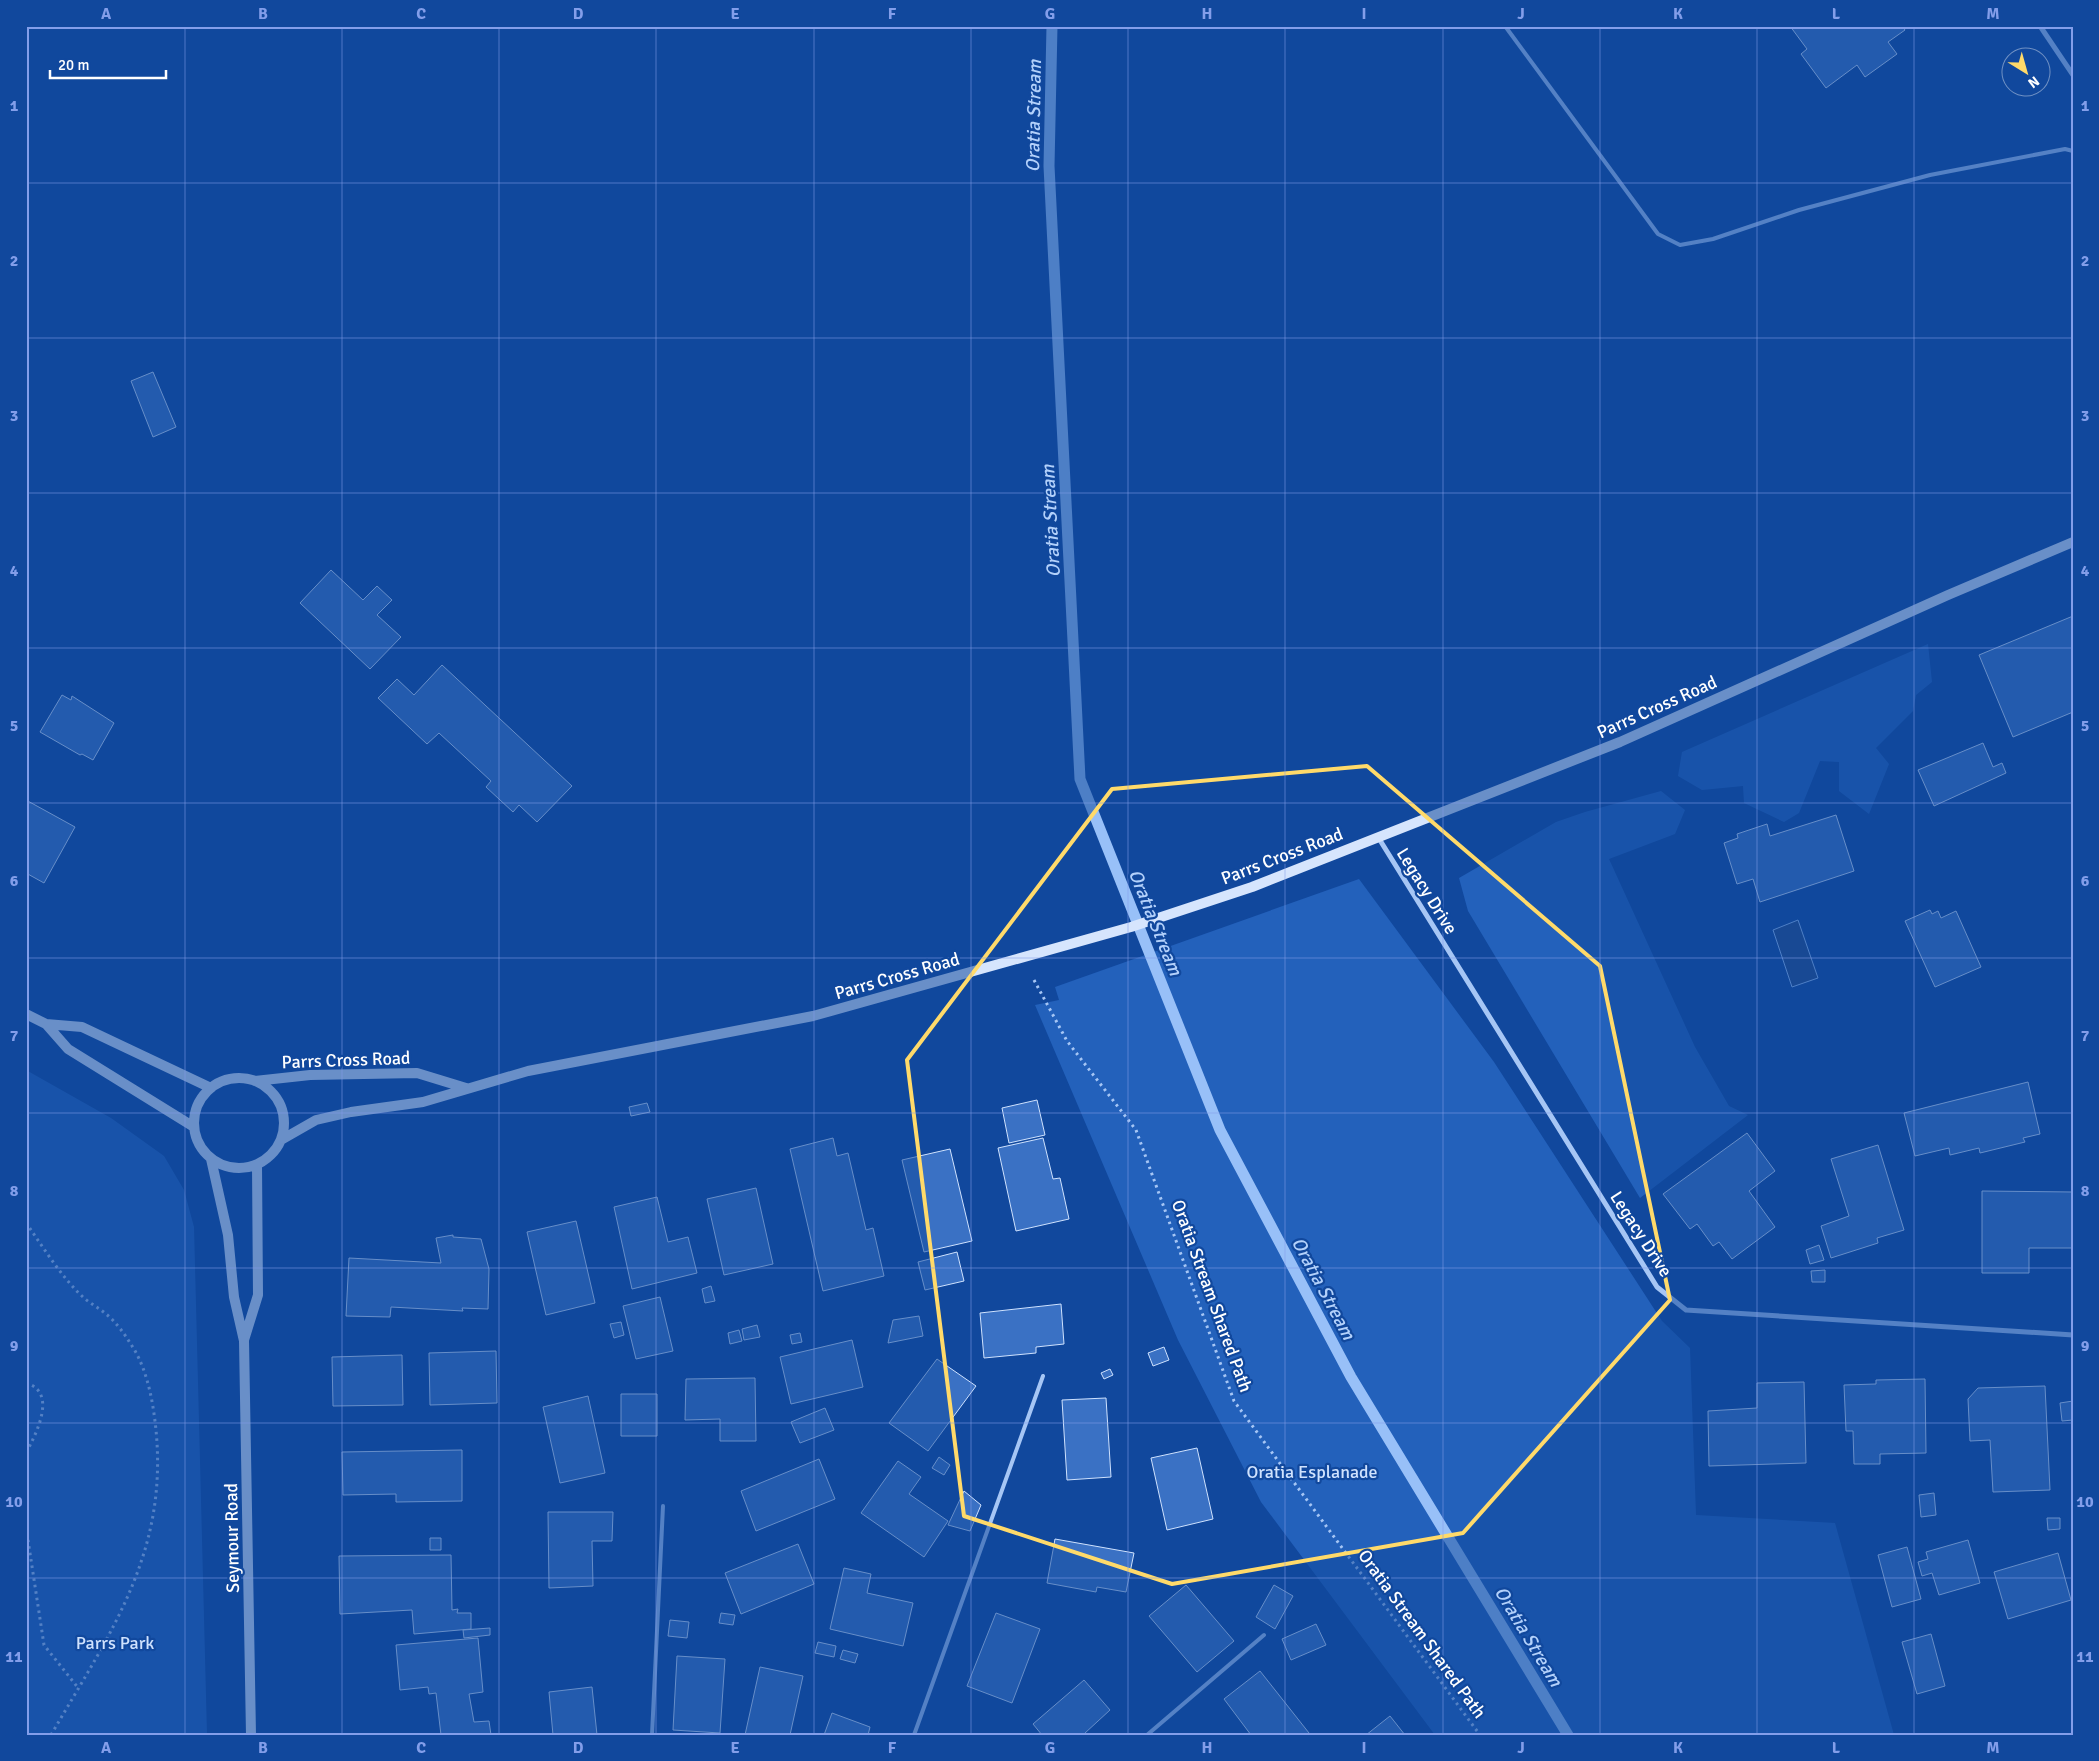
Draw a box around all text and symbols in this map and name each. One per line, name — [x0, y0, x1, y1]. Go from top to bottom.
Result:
text: A — [101, 4, 112, 24]
text: B — [258, 4, 268, 24]
text: C — [416, 4, 426, 24]
text: D — [573, 4, 584, 24]
text: E — [730, 4, 740, 24]
text: F — [888, 4, 897, 24]
text: G — [1045, 4, 1055, 24]
text: H — [1202, 4, 1212, 24]
text: I — [1361, 4, 1367, 24]
text: J — [1517, 4, 1525, 24]
text: K — [1673, 4, 1683, 24]
text: L — [1832, 4, 1841, 24]
text: M — [1986, 4, 2000, 24]
scale bar — [50, 48, 166, 80]
north arrow — [2002, 48, 2052, 98]
text: 20 m — [58, 56, 89, 74]
water label: Oratia Stream — [1021, 59, 1047, 173]
text: N — [2025, 72, 2043, 92]
text: 1 — [10, 96, 19, 116]
text: 1 — [2081, 96, 2090, 116]
text: 2 — [10, 251, 18, 271]
text: 2 — [2081, 251, 2089, 271]
text: 3 — [10, 406, 18, 426]
text: 3 — [2081, 406, 2089, 426]
water label: Oratia Stream — [1036, 463, 1066, 578]
text: 4 — [10, 561, 19, 581]
text: 4 — [2081, 561, 2090, 581]
street label: Parrs Cross Road — [1594, 671, 1720, 743]
text: 5 — [10, 716, 18, 736]
text: 5 — [2081, 716, 2089, 736]
street label: Parrs Cross Road — [1218, 823, 1346, 889]
street label: Legacy Drive — [1392, 844, 1462, 938]
water label: Oratia Stream — [1123, 866, 1188, 980]
text: 6 — [10, 871, 19, 891]
text: 6 — [2081, 871, 2090, 891]
street label: Parrs Cross Road — [832, 948, 962, 1004]
text: 7 — [10, 1026, 19, 1046]
text: 7 — [2081, 1026, 2090, 1046]
street label: Parrs Cross Road — [281, 1047, 411, 1073]
text: 8 — [10, 1181, 19, 1201]
text: 8 — [2081, 1181, 2090, 1201]
street label: Legacy Drive — [1605, 1187, 1677, 1281]
street label: Oratia Stream Shared Path — [1167, 1197, 1257, 1395]
water label: Oratia Stream — [1286, 1233, 1361, 1345]
text: 9 — [10, 1336, 19, 1356]
text: 9 — [2081, 1336, 2090, 1356]
park label: Oratia Esplanade — [1246, 1461, 1378, 1483]
street label: Seymour Road — [220, 1483, 244, 1593]
text: 10 — [5, 1492, 23, 1512]
text: 10 — [2076, 1492, 2094, 1512]
street label: Oratia Stream Shared Path — [1353, 1545, 1491, 1723]
water label: Oratia Stream — [1489, 1582, 1568, 1692]
park label: Parrs Park — [76, 1632, 154, 1654]
text: 11 — [5, 1647, 23, 1667]
text: 11 — [2076, 1647, 2094, 1667]
text: A — [101, 1738, 112, 1758]
text: B — [258, 1738, 268, 1758]
text: C — [416, 1738, 426, 1758]
text: D — [573, 1738, 584, 1758]
text: E — [730, 1738, 740, 1758]
text: F — [888, 1738, 897, 1758]
text: G — [1045, 1738, 1055, 1758]
text: H — [1202, 1738, 1212, 1758]
text: I — [1361, 1738, 1367, 1758]
text: J — [1517, 1738, 1525, 1758]
text: K — [1673, 1738, 1683, 1758]
text: L — [1832, 1738, 1841, 1758]
text: M — [1986, 1738, 2000, 1758]

